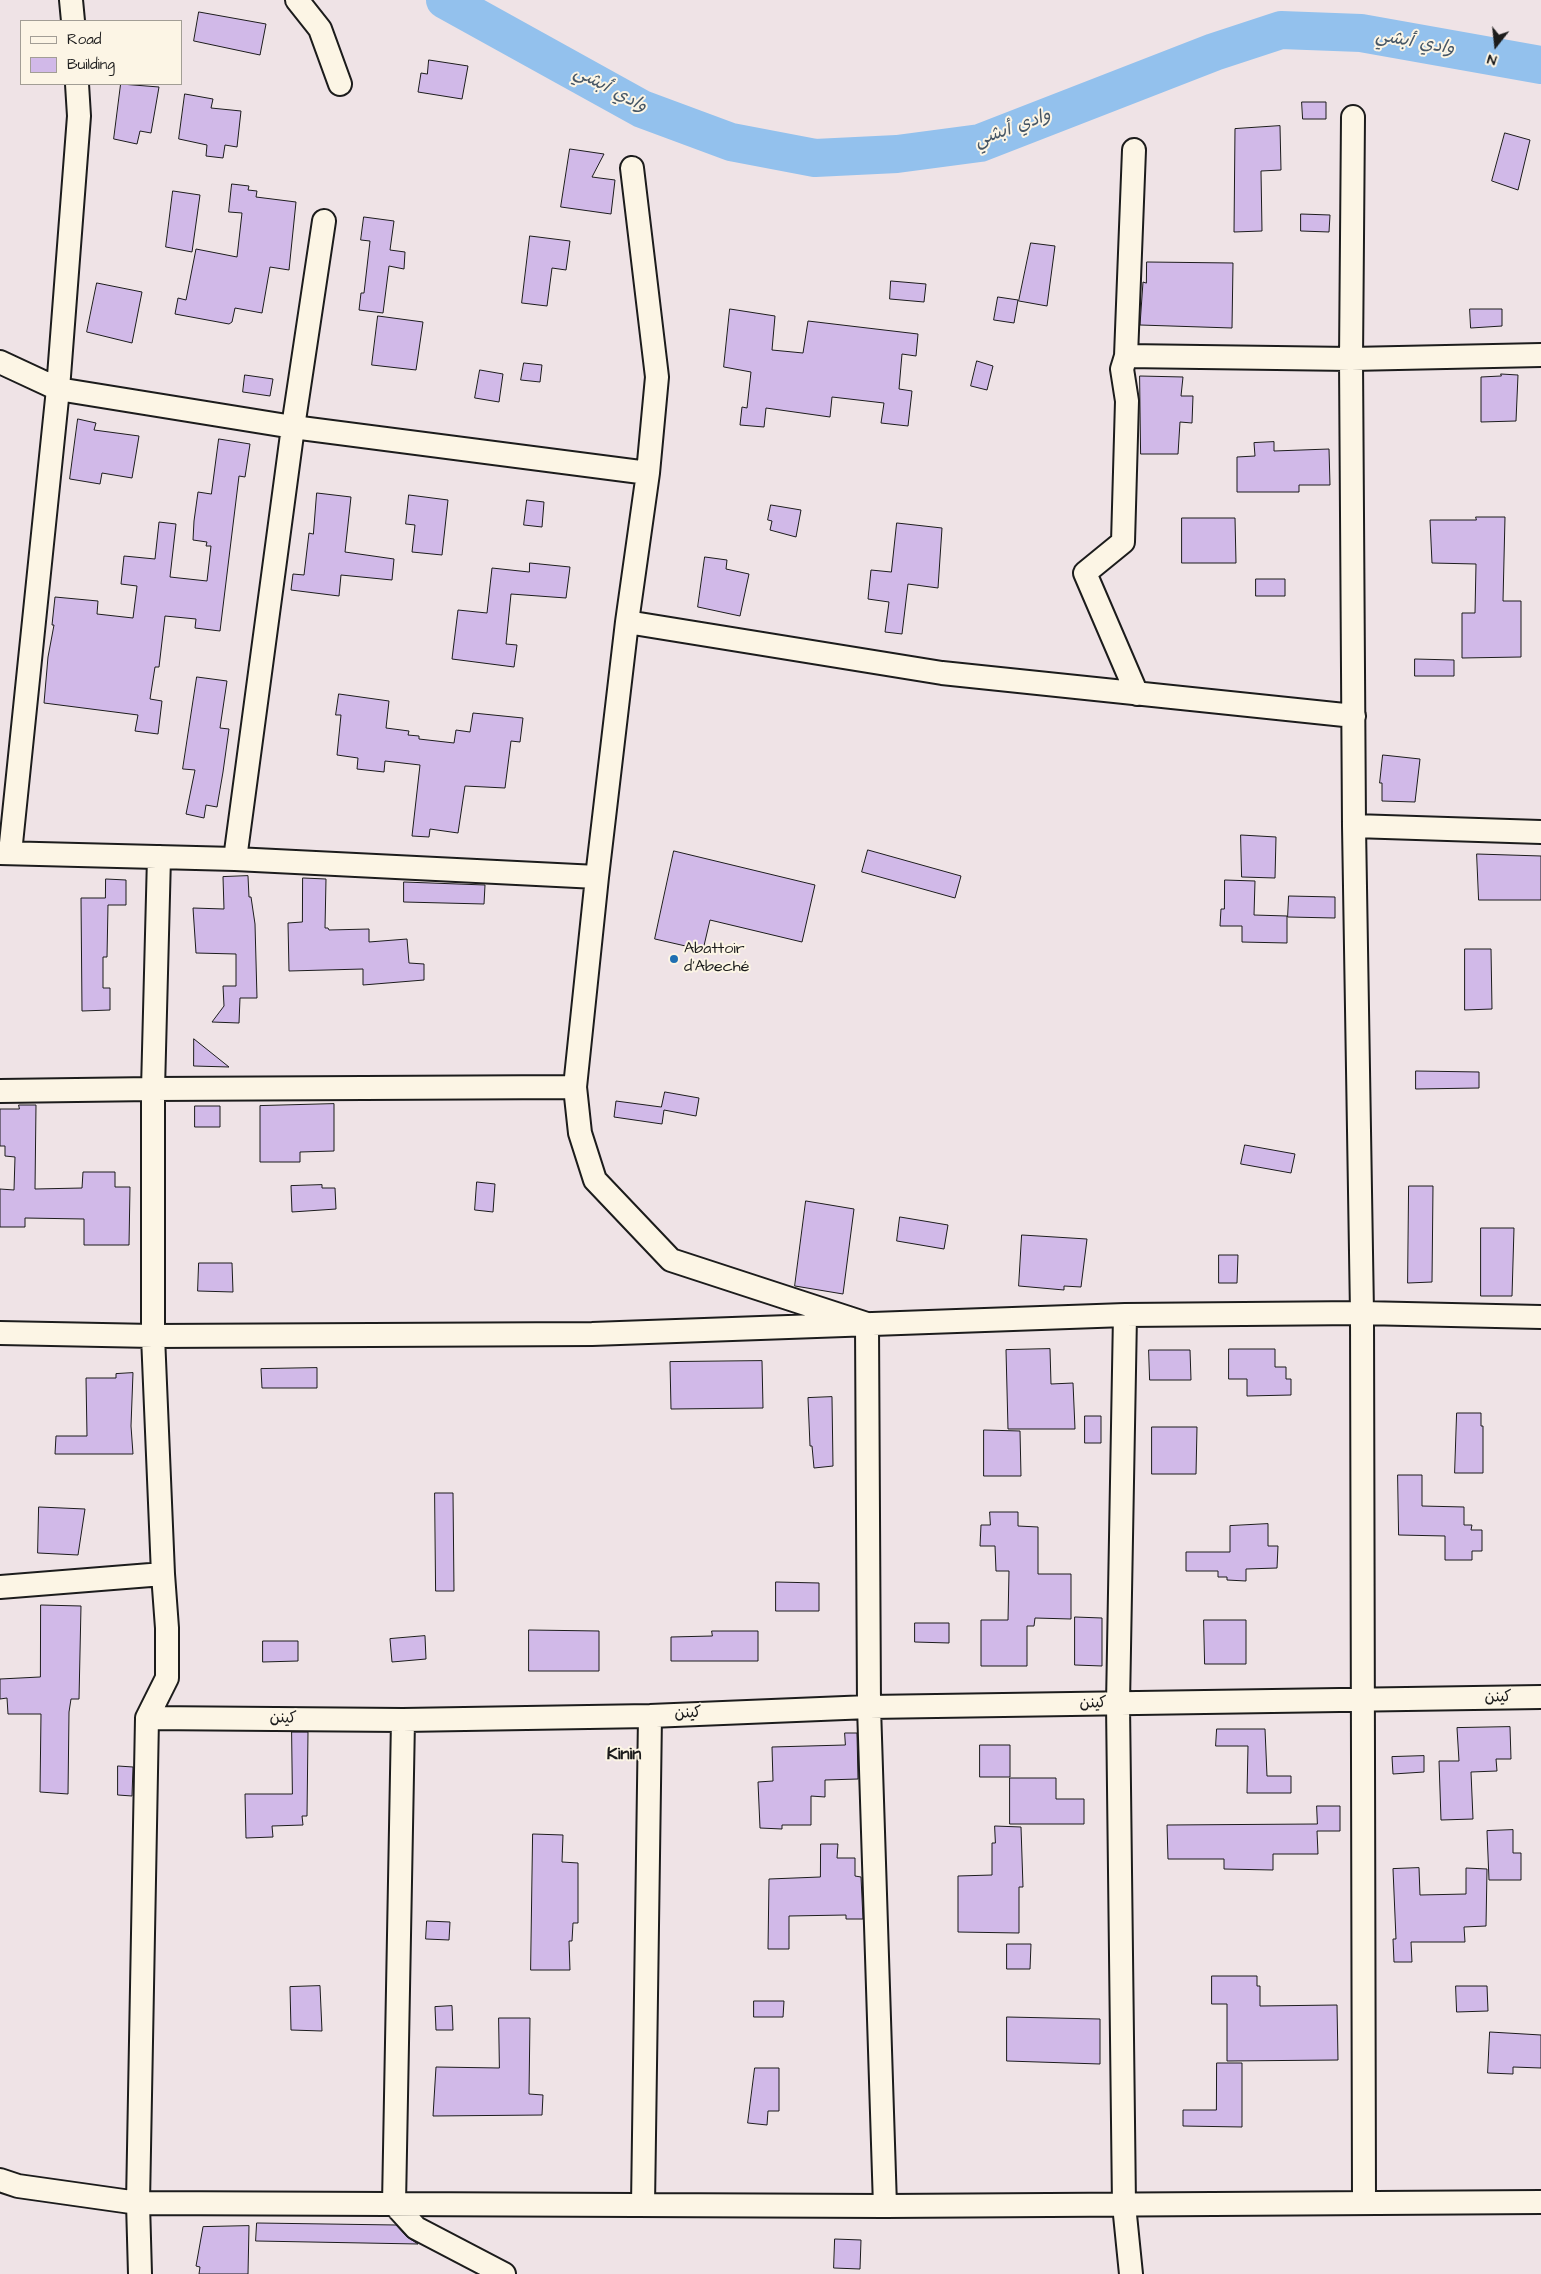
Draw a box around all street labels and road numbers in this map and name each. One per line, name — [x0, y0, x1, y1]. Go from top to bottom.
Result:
street label: كينن — [1484, 1688, 1512, 1708]
street label: كينن — [1079, 1694, 1107, 1714]
street label: كينن — [674, 1704, 702, 1724]
street label: كينن — [269, 1709, 297, 1729]

